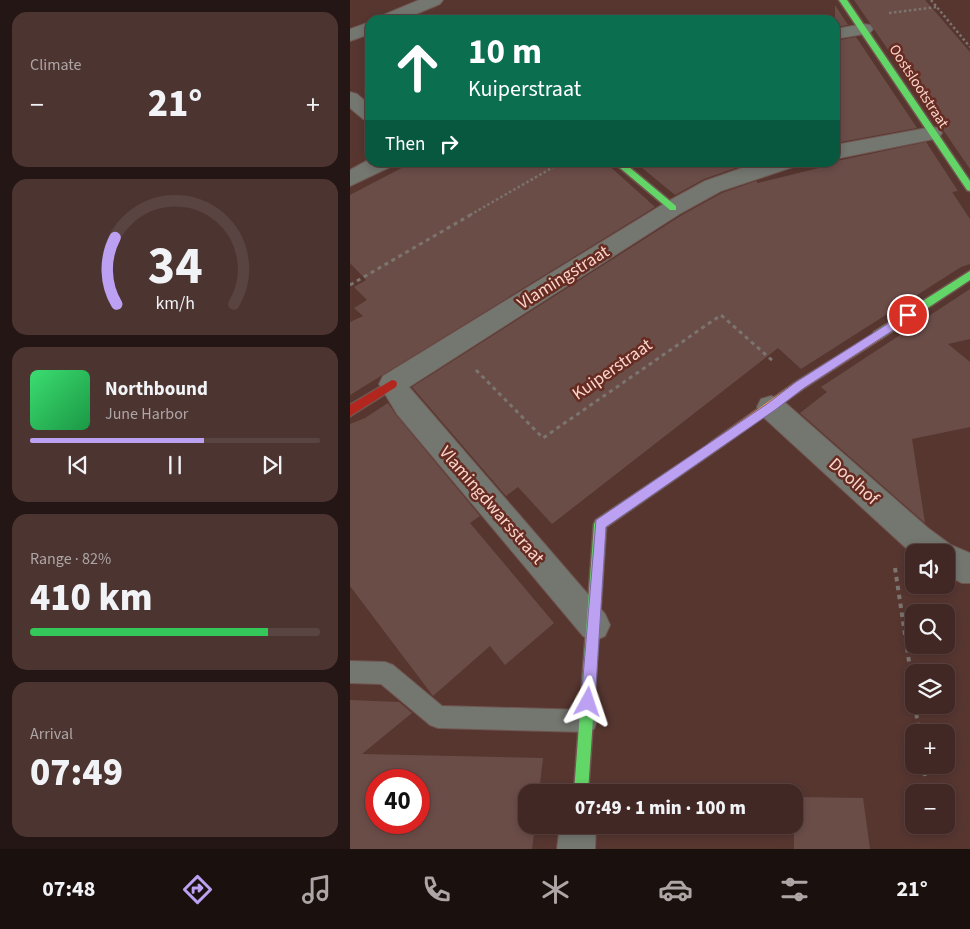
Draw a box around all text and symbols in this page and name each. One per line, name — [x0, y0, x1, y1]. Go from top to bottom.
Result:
text: 10 m — [468, 27, 542, 77]
icon: ahead — [385, 35, 450, 100]
street label: Oostslootstraat — [884, 40, 953, 132]
text: Climate — [30, 54, 81, 76]
text: Kuiperstraat — [468, 73, 581, 105]
text: 21° — [148, 77, 202, 131]
text: − — [30, 85, 44, 125]
text: + — [306, 85, 320, 125]
icon: right — [435, 130, 463, 158]
text: Then — [385, 131, 425, 158]
text: 34 — [148, 230, 202, 304]
street label: Vlamingstraat — [512, 239, 614, 316]
text: km/h — [155, 291, 195, 316]
pin — [887, 294, 929, 336]
icon: arrive — [894, 301, 922, 329]
street label: Kuiperstraat — [567, 333, 657, 406]
text: Northbound — [105, 376, 208, 403]
text: June Harbor — [105, 403, 188, 425]
street label: Vlamingdwarsstraat — [433, 441, 550, 570]
icon: previous — [64, 451, 92, 479]
icon: pause — [161, 451, 189, 479]
icon: next — [258, 451, 286, 479]
street label: Doolhof — [823, 452, 885, 511]
map controls — [905, 544, 955, 834]
button: sound — [905, 544, 955, 594]
text: Range · 82% — [30, 548, 111, 570]
text: 410 km — [30, 571, 152, 625]
button: search — [905, 604, 955, 654]
button: layers — [905, 664, 955, 714]
position arrow — [561, 675, 613, 727]
text: Arrival — [30, 723, 73, 745]
button: + — [905, 724, 955, 774]
text: 07:49 — [30, 746, 123, 800]
speed limit sign: 40 — [365, 769, 430, 834]
button: − — [905, 784, 955, 834]
text: 07:49 · 1 min · 100 m — [575, 795, 746, 822]
icon: directions — [180, 872, 215, 907]
icon: music — [299, 872, 334, 907]
icon: phone — [419, 872, 454, 907]
icon: climate — [538, 872, 573, 907]
icon: car — [658, 872, 693, 907]
icon: filters — [777, 872, 812, 907]
text: 07:48 — [42, 873, 95, 905]
text: 21° — [896, 873, 928, 905]

